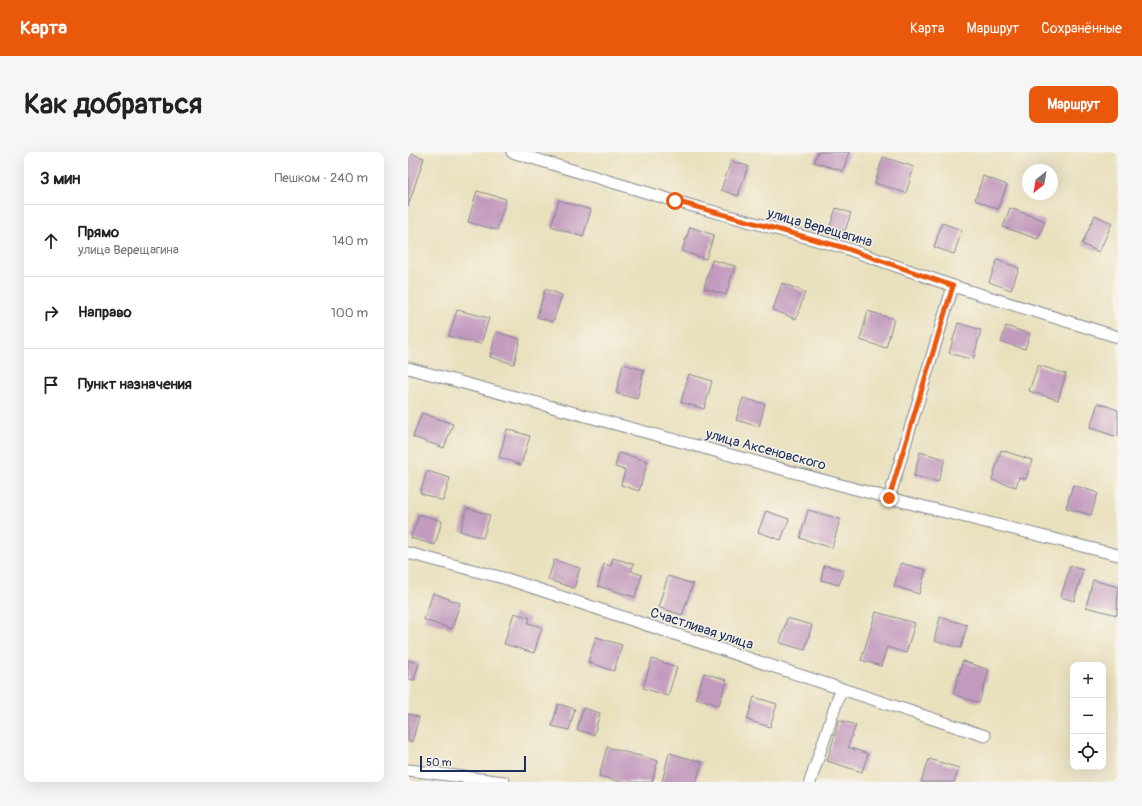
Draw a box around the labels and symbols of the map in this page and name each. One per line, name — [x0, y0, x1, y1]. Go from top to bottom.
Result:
north arrow — [1022, 164, 1058, 200]
route start — [666, 192, 684, 210]
street label: улица Верещагина — [764, 204, 874, 251]
street label: улица Аксеновского — [703, 425, 828, 474]
route end — [880, 489, 898, 507]
street label: Счастливая улица — [648, 604, 756, 653]
scale bar — [420, 754, 526, 773]

